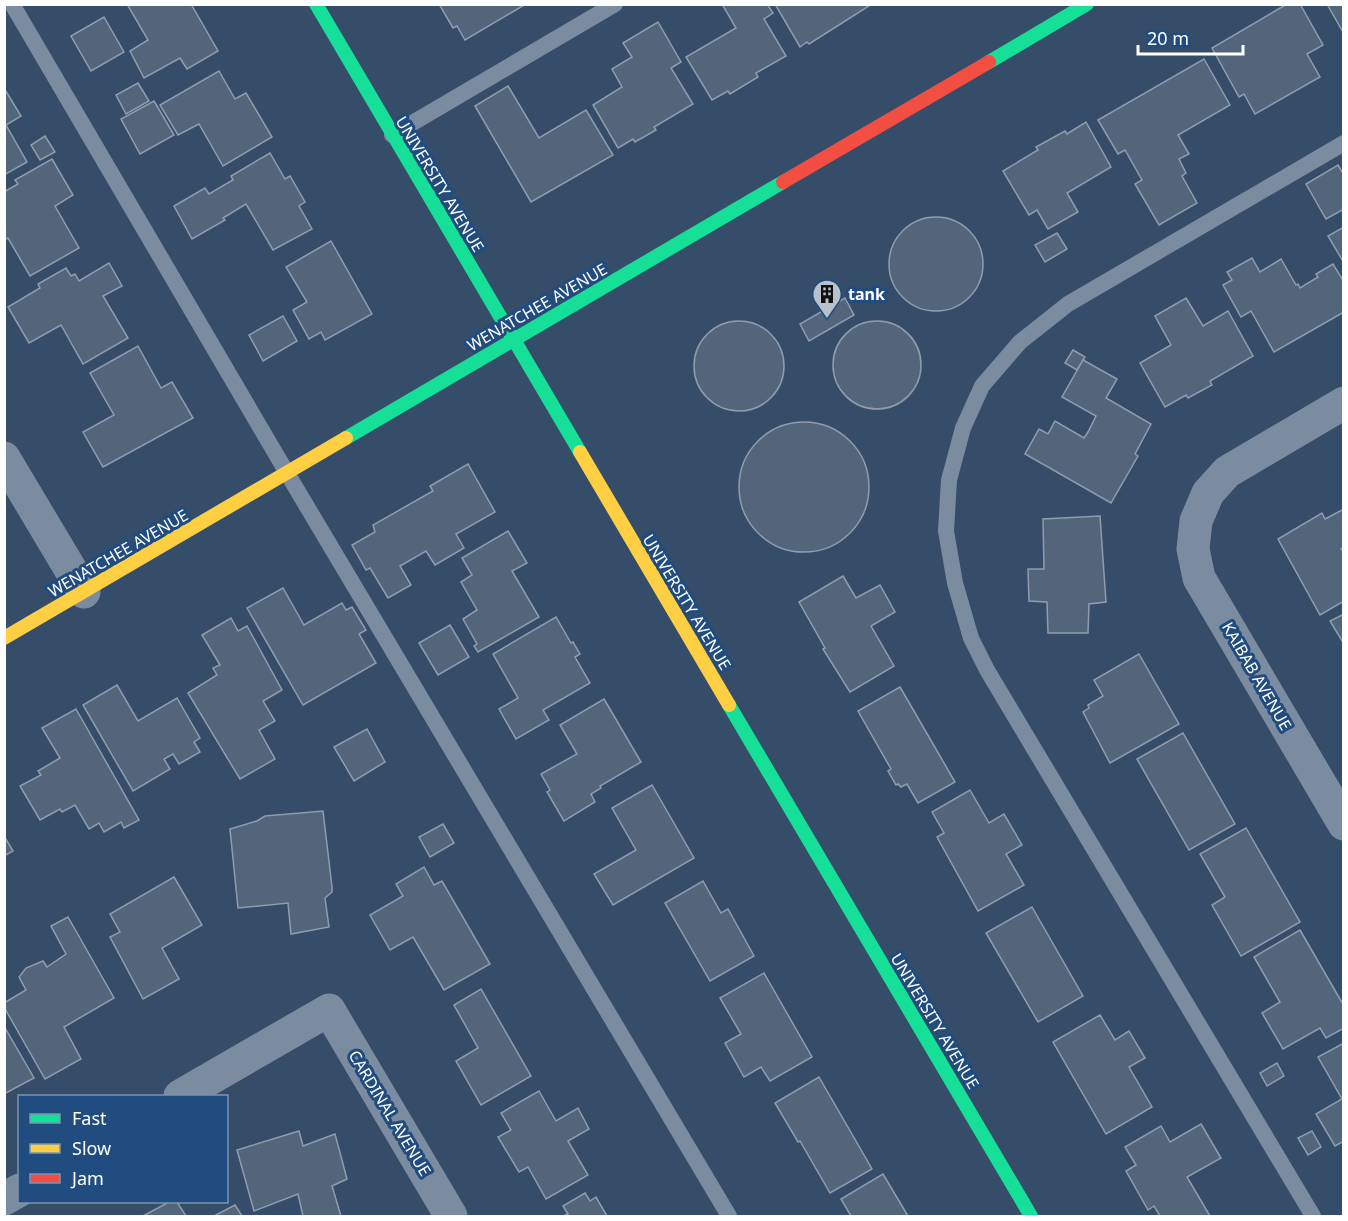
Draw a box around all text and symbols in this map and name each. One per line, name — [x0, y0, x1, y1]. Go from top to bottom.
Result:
scale bar — [1138, 18, 1243, 56]
text: 20 m — [1147, 26, 1189, 50]
street label: UNIVERSITY AVENUE — [391, 112, 489, 256]
street label: WENATCHEE AVENUE — [463, 258, 611, 356]
building icon: tank — [811, 278, 843, 320]
place label: tank — [848, 283, 885, 305]
street label: WENATCHEE AVENUE — [44, 504, 192, 602]
street label: UNIVERSITY AVENUE — [638, 530, 736, 674]
street label: KAIBAB AVENUE — [1217, 618, 1297, 734]
street label: UNIVERSITY AVENUE — [886, 949, 984, 1093]
street label: CARDINAL AVENUE — [344, 1046, 436, 1180]
legend — [18, 1095, 228, 1203]
text: Fast — [72, 1106, 107, 1130]
text: Slow — [72, 1136, 111, 1160]
text: Jam — [70, 1166, 104, 1190]

